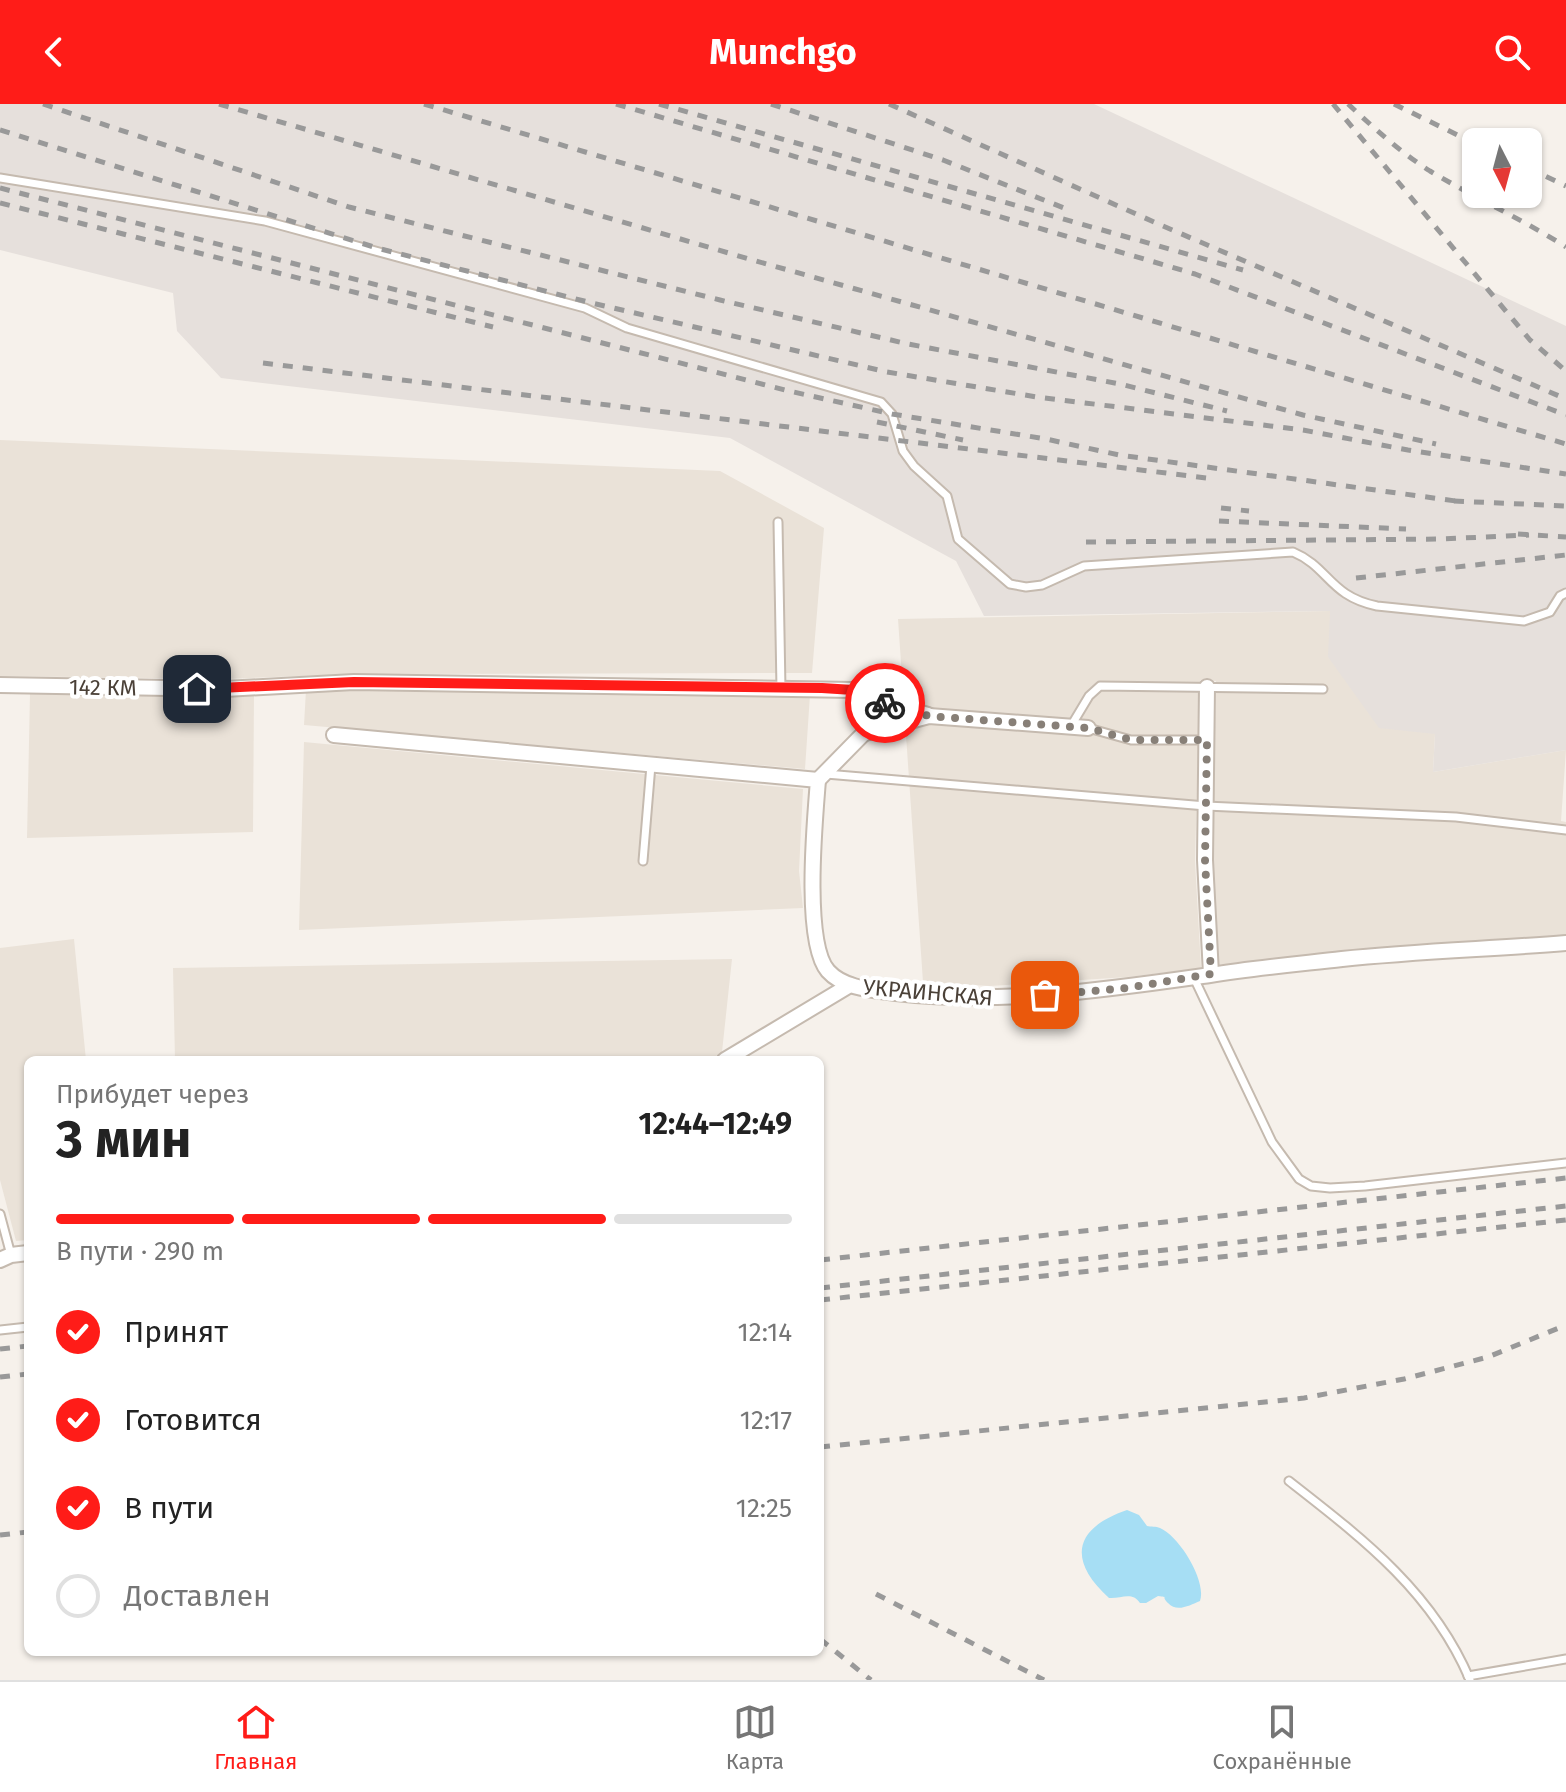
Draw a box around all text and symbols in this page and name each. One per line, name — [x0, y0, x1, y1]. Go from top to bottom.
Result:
icon: back — [32, 30, 76, 74]
text: Munchgo — [709, 30, 857, 74]
icon: search — [1490, 30, 1534, 74]
north arrow — [1462, 128, 1542, 208]
map controls — [1462, 128, 1542, 208]
pin — [163, 655, 231, 723]
courier — [845, 663, 925, 743]
icon: home — [175, 667, 219, 711]
street label: 142 КМ — [69, 673, 137, 702]
icon: bike — [863, 681, 907, 725]
pin — [1011, 961, 1079, 1029]
street label: УКРАИНСКАЯ — [862, 973, 994, 1012]
icon: bag — [1023, 973, 1067, 1017]
text: Прибудет через — [56, 1079, 249, 1110]
text: 12:44–12:49 — [638, 1106, 792, 1142]
text: 3 мин — [56, 1108, 192, 1171]
text: В пути · 290 m — [56, 1236, 224, 1267]
icon: check — [56, 1310, 100, 1354]
text: Принят — [124, 1314, 228, 1350]
text: 12:14 — [738, 1317, 792, 1348]
icon: check — [56, 1398, 100, 1442]
text: Готовится — [124, 1402, 262, 1438]
text: 12:17 — [740, 1405, 792, 1436]
icon: check — [56, 1486, 100, 1530]
text: В пути — [124, 1490, 214, 1526]
text: 12:25 — [736, 1493, 792, 1524]
text: Доставлен — [124, 1578, 271, 1614]
tab: Главная — [214, 1700, 297, 1775]
tab: Карта — [726, 1700, 784, 1775]
tab: Сохранённые — [1213, 1700, 1352, 1775]

